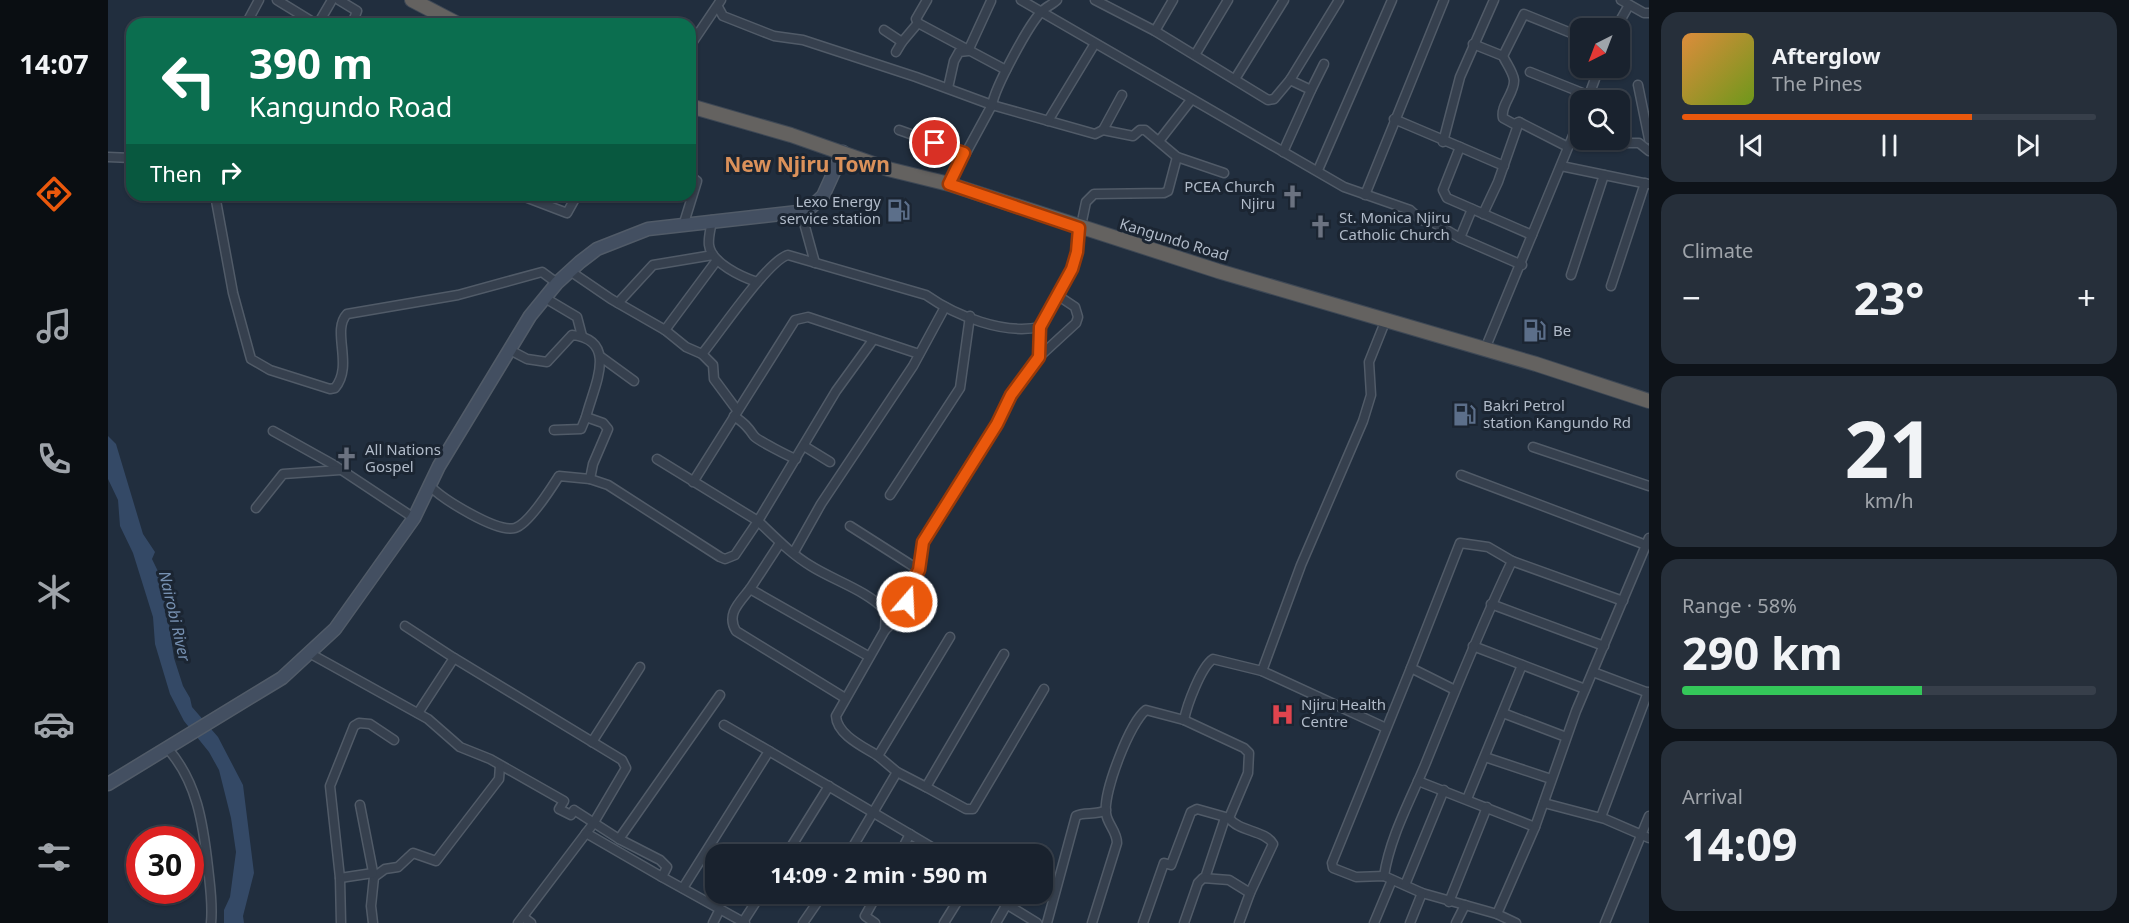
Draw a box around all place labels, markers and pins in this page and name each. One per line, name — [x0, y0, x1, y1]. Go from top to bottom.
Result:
pin — [909, 117, 960, 168]
place label: PCEA Church Njiru — [1184, 176, 1275, 213]
church icon: PCEA Church Njiru — [1280, 183, 1306, 209]
place label: Lexo Energy service station — [779, 191, 881, 228]
fuel station icon: Lexo Energy service station — [886, 198, 912, 224]
place label: St. Monica Njiru Catholic Church — [1339, 207, 1451, 244]
church icon: St. Monica Njiru Catholic Church — [1308, 214, 1334, 240]
fuel station icon: Be — [1522, 318, 1548, 344]
place label: Be — [1553, 320, 1571, 340]
place label: Bakri Petrol station Kangundo Rd — [1483, 395, 1631, 432]
fuel station icon: Bakri Petrol station Kangundo Rd — [1452, 402, 1478, 428]
place label: All Nations Gospel — [365, 439, 441, 476]
church icon: All Nations Gospel — [334, 446, 360, 472]
place label: Njiru Health Centre — [1301, 694, 1386, 731]
hospital icon: Njiru Health Centre — [1270, 701, 1296, 727]

